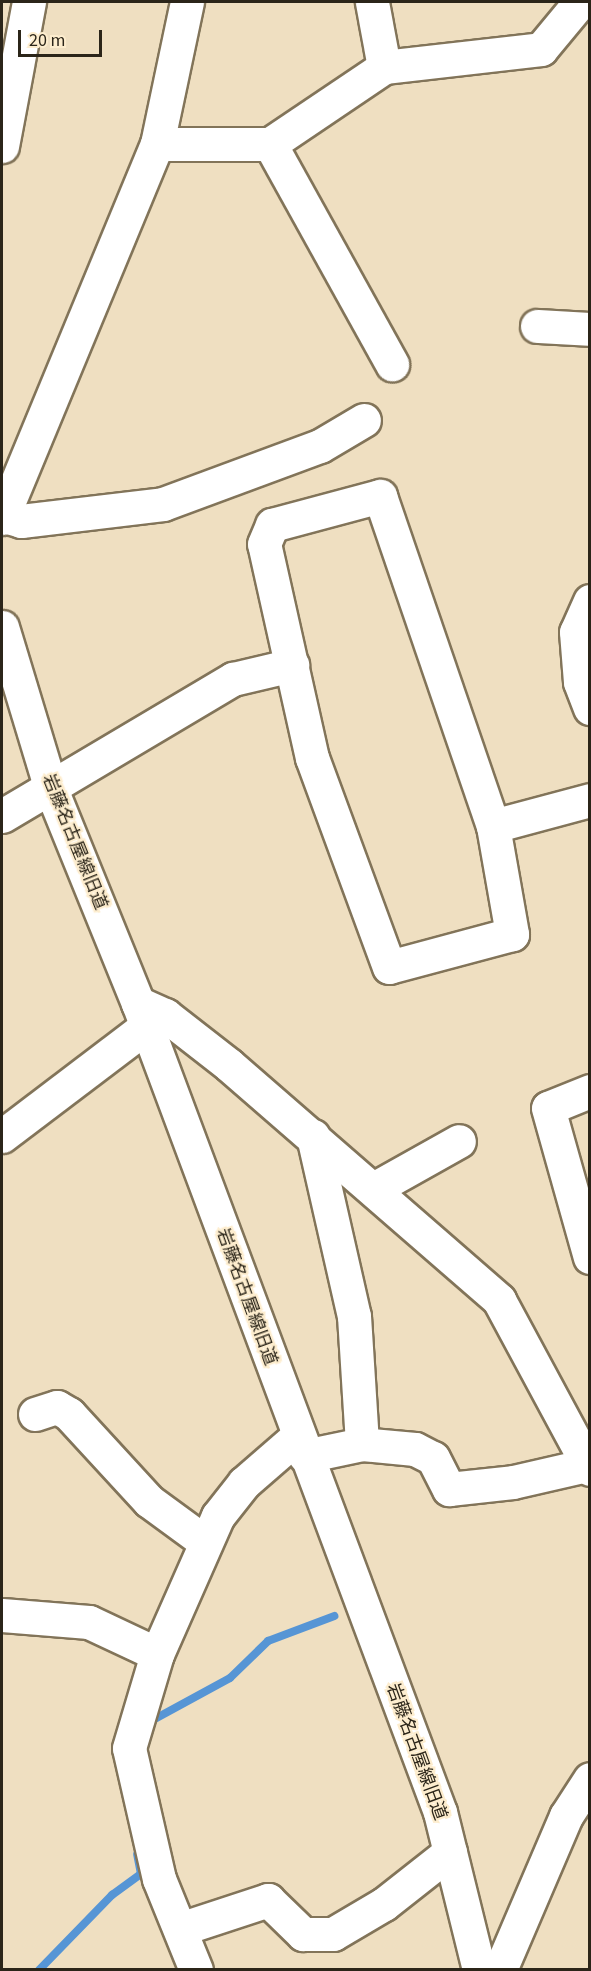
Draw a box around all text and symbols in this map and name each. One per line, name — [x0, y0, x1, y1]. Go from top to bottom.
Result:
scale bar — [21, 18, 105, 56]
text: 20 m — [29, 28, 65, 53]
street label: 岩藤名古屋線旧道 — [37, 771, 111, 913]
street label: 岩藤名古屋線旧道 — [211, 1226, 281, 1368]
street label: 岩藤名古屋線旧道 — [381, 1681, 451, 1823]

